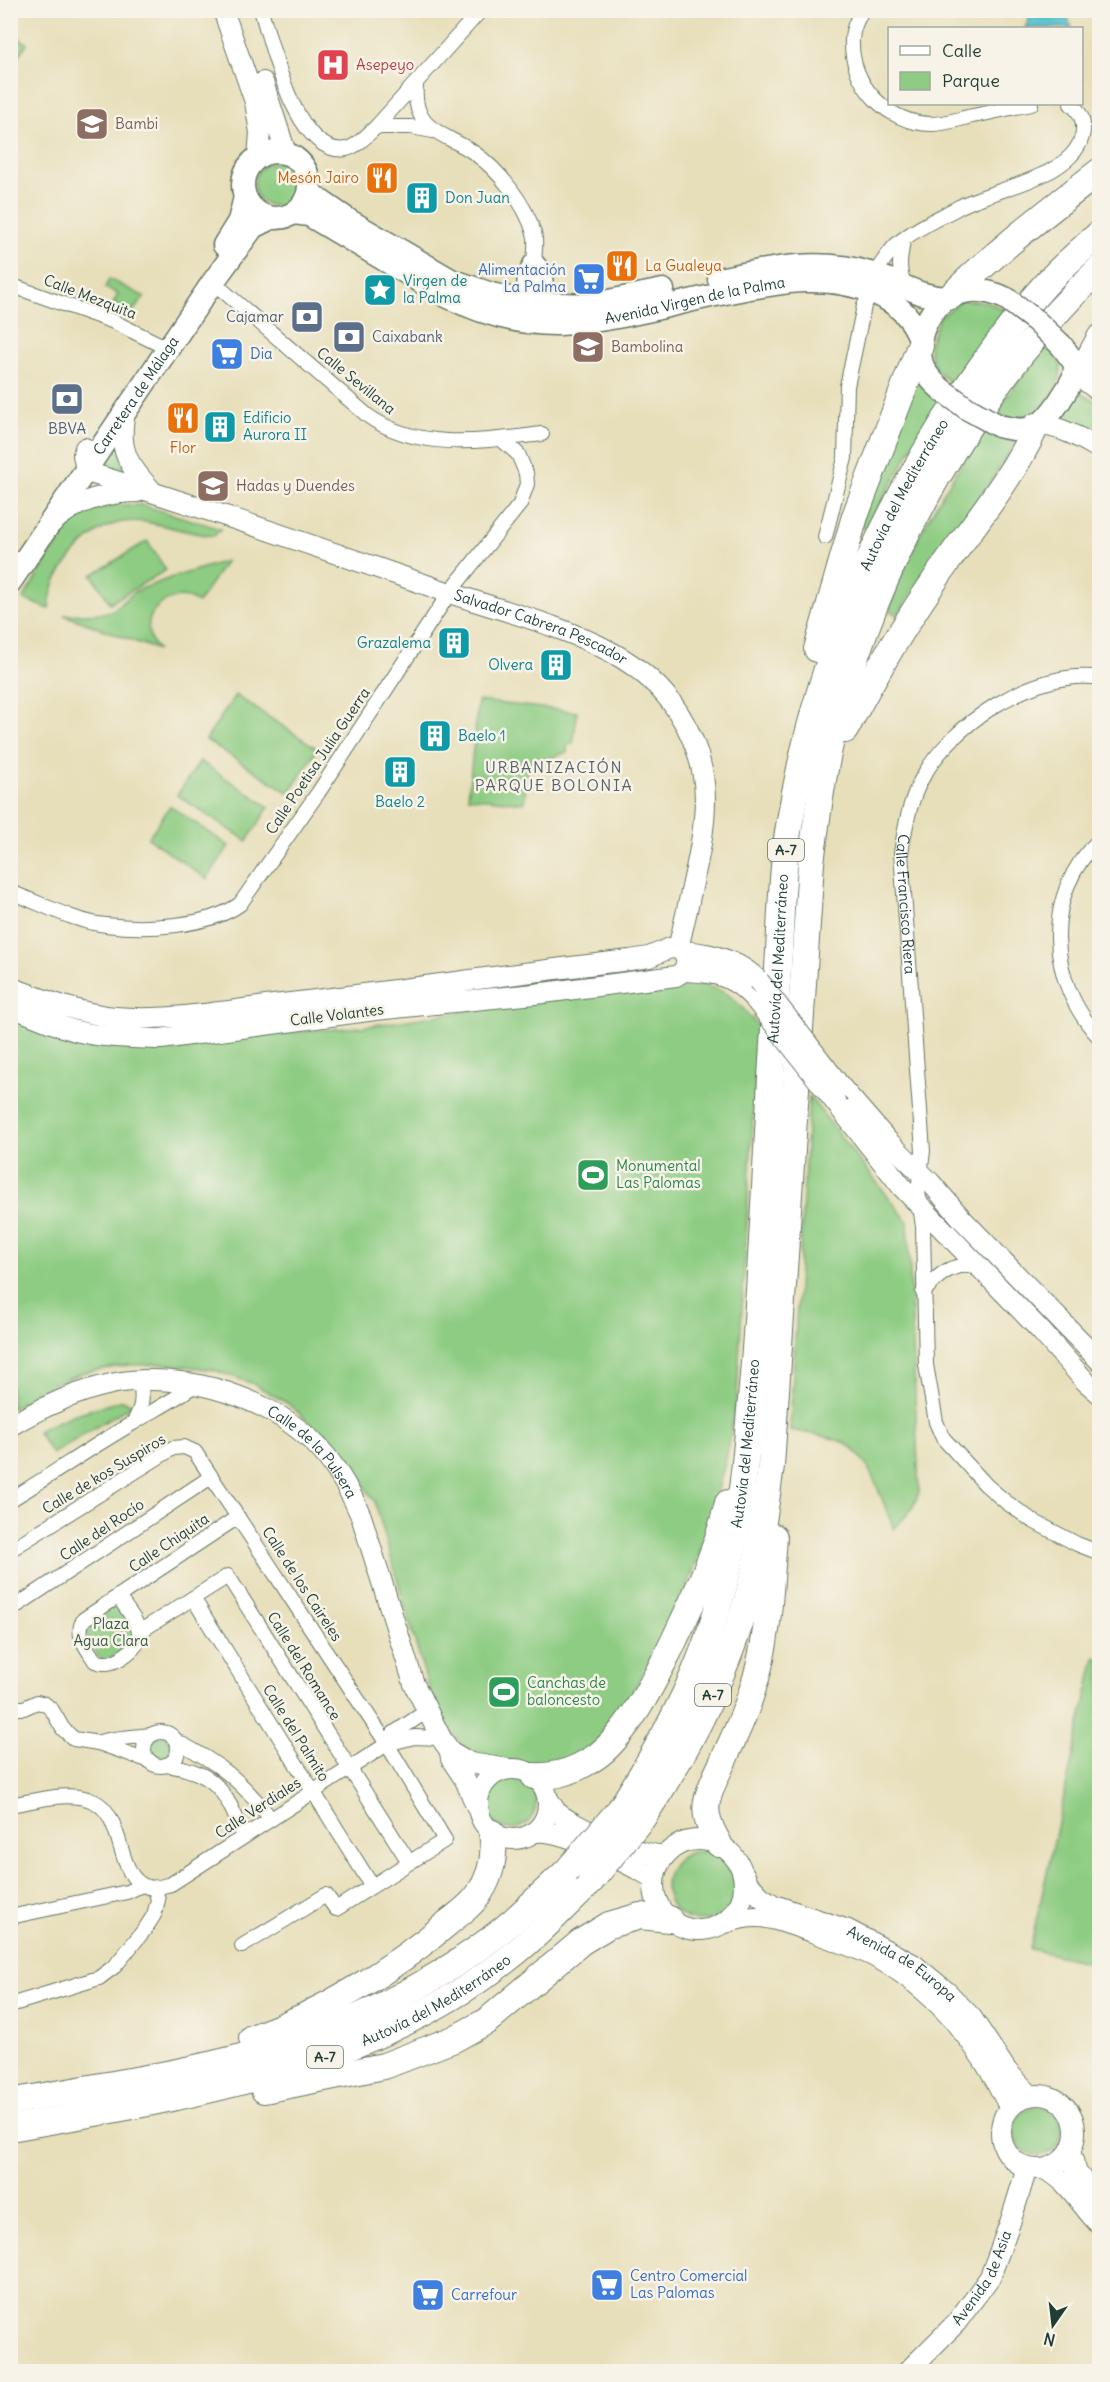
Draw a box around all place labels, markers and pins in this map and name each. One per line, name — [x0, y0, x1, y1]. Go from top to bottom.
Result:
hospital icon: Asepeyo — [315, 47, 351, 83]
place label: Asepeyo — [356, 55, 414, 74]
school or university icon: Bambi — [74, 106, 110, 142]
place label: Bambi — [115, 114, 158, 133]
restaurant icon: Mesón Jairo — [364, 160, 400, 196]
place label: Mesón Jairo — [277, 168, 359, 187]
building icon: Don Juan — [404, 180, 440, 216]
place label: Don Juan — [445, 188, 510, 207]
restaurant icon: La Gualeya — [604, 248, 640, 284]
place label: La Gualeya — [645, 256, 722, 275]
place label: Alimentación La Palma — [478, 260, 566, 296]
supermarket icon: Alimentación La Palma — [571, 261, 607, 297]
place label: Virgen de la Palma — [403, 271, 467, 307]
place icon: Virgen de la Palma — [362, 272, 398, 308]
bank icon: Cajamar — [289, 299, 325, 335]
place label: Cajamar — [226, 307, 284, 326]
bank icon: Caixabank — [331, 319, 367, 355]
place label: Caixabank — [372, 327, 443, 346]
school or university icon: Bambolina — [570, 329, 606, 365]
supermarket icon: Dia — [209, 336, 245, 372]
place label: Bambolina — [611, 337, 684, 356]
place label: Dia — [250, 344, 273, 363]
bank icon: BBVA — [49, 381, 85, 417]
restaurant icon: Flor — [165, 400, 201, 436]
place label: Edificio Aurora II — [243, 408, 307, 444]
building icon: Edificio Aurora II — [202, 409, 238, 445]
place label: BBVA — [48, 419, 86, 438]
place label: Flor — [170, 438, 196, 457]
school or university icon: Hadas y Duendes — [195, 468, 231, 504]
place label: Hadas y Duendes — [236, 476, 355, 495]
building icon: Grazalema — [436, 625, 472, 661]
place label: Grazalema — [357, 633, 431, 652]
building icon: Olvera — [538, 647, 574, 683]
place label: Olvera — [488, 655, 533, 674]
building icon: Baelo 1 — [417, 718, 453, 754]
place label: Baelo 1 — [458, 726, 506, 745]
building icon: Baelo 2 — [382, 754, 418, 790]
place label: Baelo 2 — [375, 792, 425, 811]
place label: Monumental Las Palomas — [616, 1156, 701, 1192]
sports icon: Monumental Las Palomas — [575, 1157, 611, 1193]
place label: Canchas de baloncesto — [527, 1673, 606, 1709]
sports icon: Canchas de baloncesto — [486, 1674, 522, 1710]
place label: Centro Comercial Las Palomas — [630, 2266, 747, 2302]
supermarket icon: Centro Comercial Las Palomas — [589, 2267, 625, 2303]
supermarket icon: Carrefour — [410, 2277, 446, 2313]
place label: Carrefour — [451, 2285, 517, 2304]

